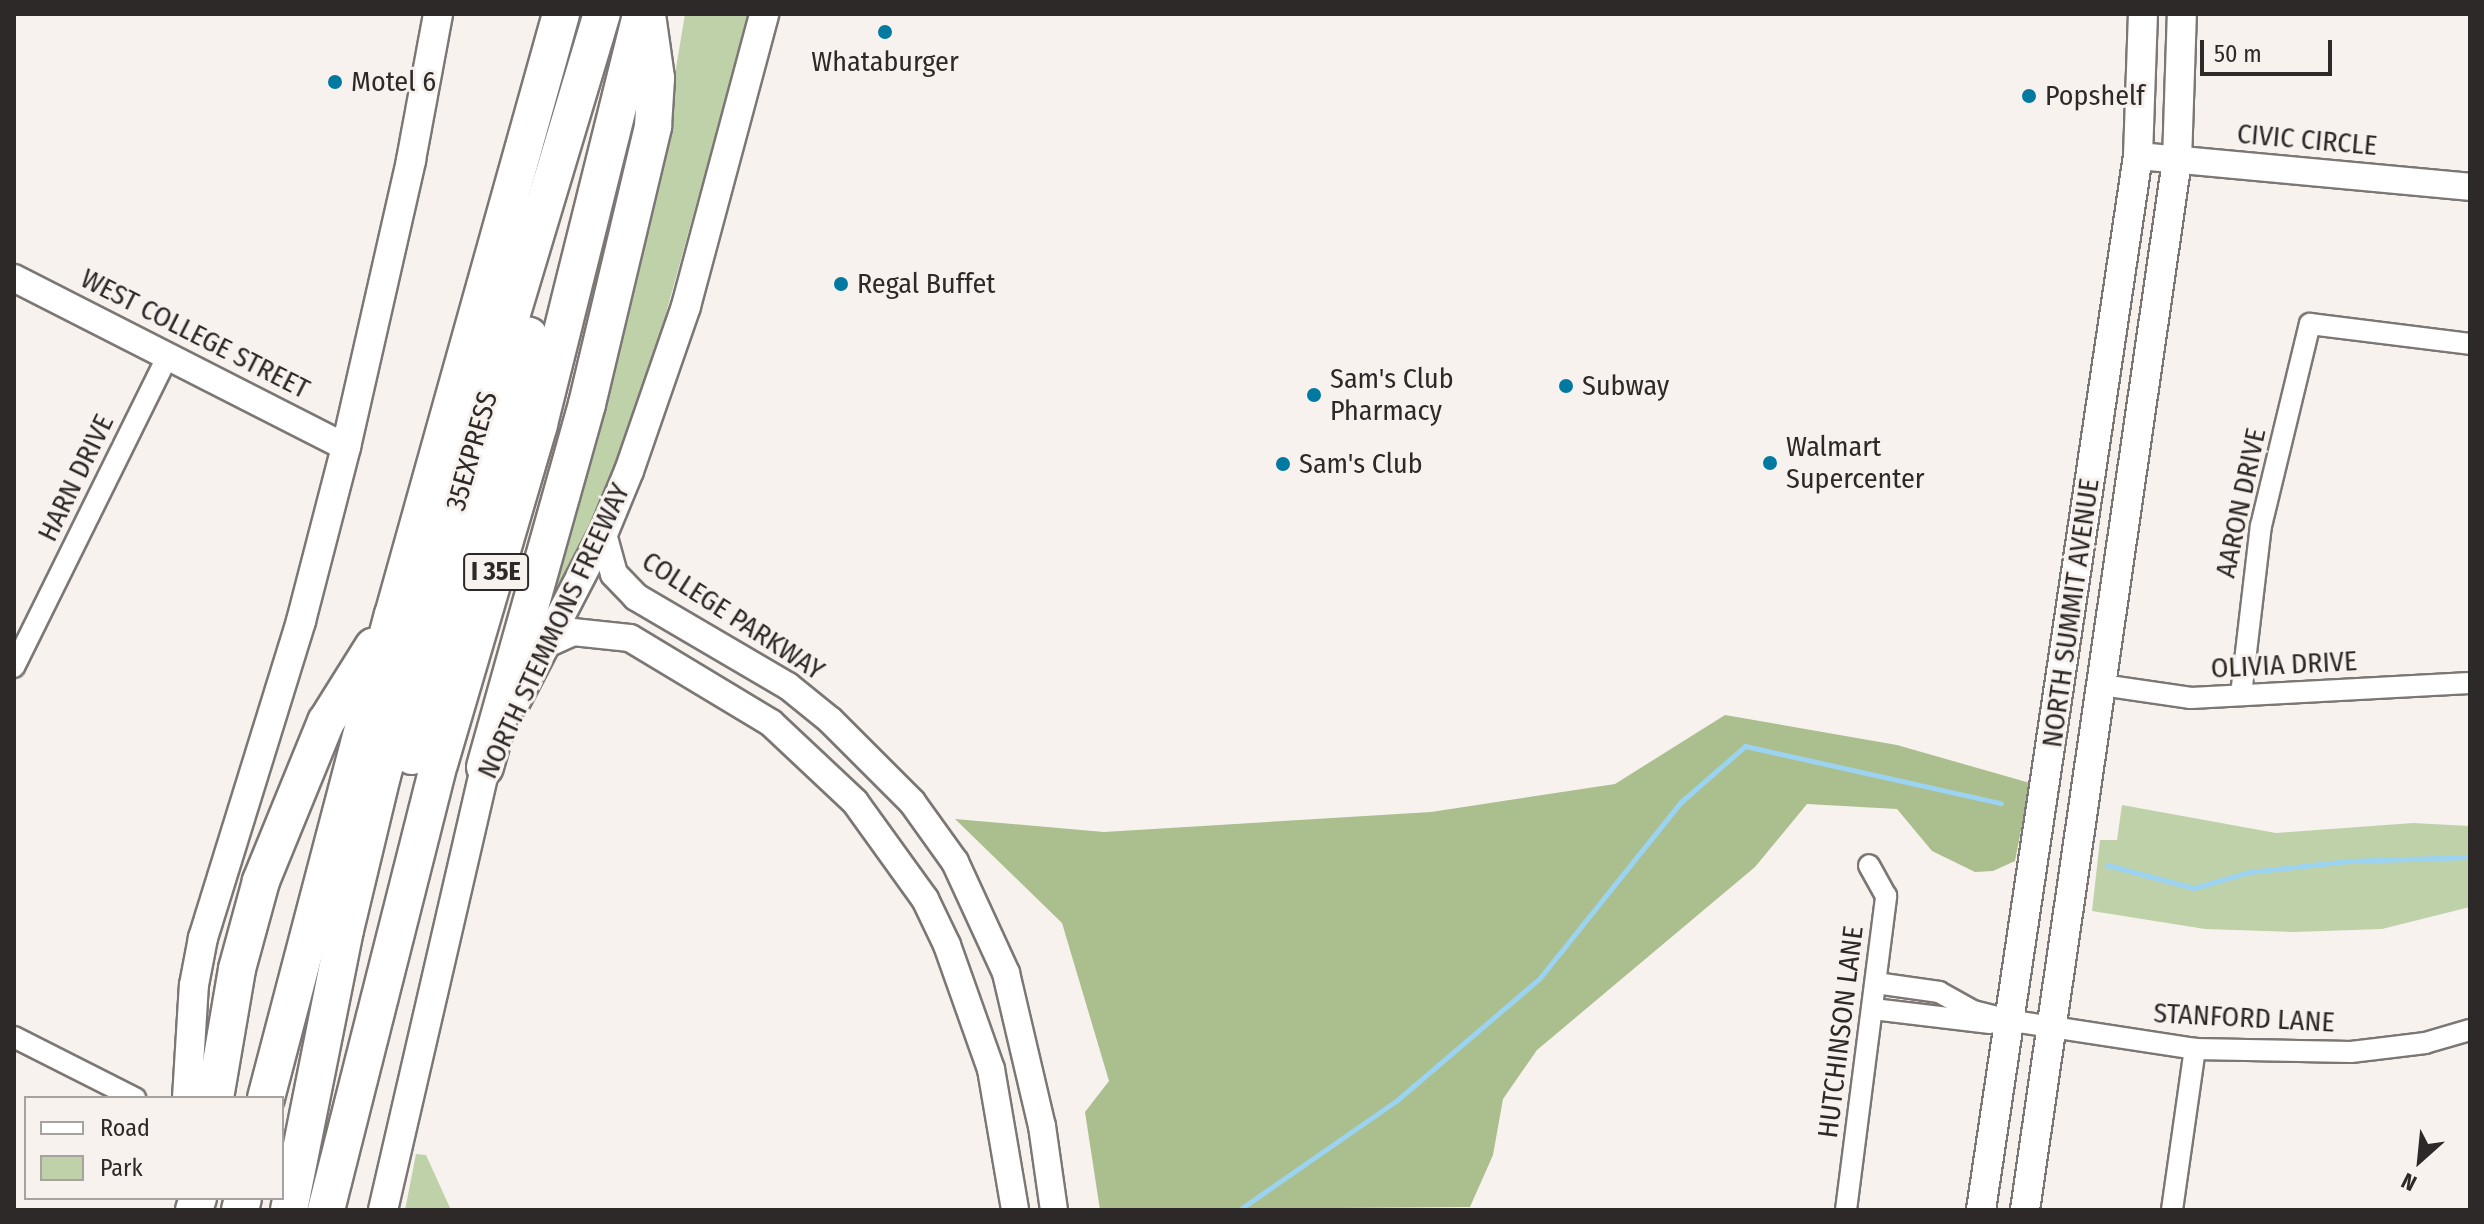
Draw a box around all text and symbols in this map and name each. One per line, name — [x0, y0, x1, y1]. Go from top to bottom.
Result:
marker: Whataburger — [876, 23, 894, 41]
scale bar — [2204, 24, 2336, 74]
text: 50 m — [2214, 40, 2262, 68]
place label: Whataburger — [811, 45, 959, 79]
place label: Motel 6 — [351, 65, 436, 99]
marker: Motel 6 — [326, 73, 344, 91]
place label: Popshelf — [2045, 79, 2145, 113]
marker: Popshelf — [2020, 87, 2038, 105]
street label: CIVIC CIRCLE — [2236, 117, 2378, 163]
street label: WEST COLLEGE STREET — [75, 262, 315, 406]
place label: Regal Buffet — [857, 267, 996, 301]
marker: Regal Buffet — [832, 275, 850, 293]
place label: Sam's Club Pharmacy — [1330, 362, 1454, 428]
place label: Subway — [1582, 369, 1669, 403]
marker: Subway — [1557, 377, 1575, 395]
marker: Sam's Club Pharmacy — [1305, 386, 1323, 404]
street label: 35EXPRESS — [439, 388, 505, 514]
street label: HARN DRIVE — [31, 409, 121, 547]
street label: AARON DRIVE — [2209, 425, 2273, 581]
place label: Walmart Supercenter — [1786, 430, 1925, 496]
place label: Sam's Club — [1299, 447, 1423, 481]
marker: Walmart Supercenter — [1761, 454, 1779, 472]
marker: Sam's Club — [1274, 455, 1292, 473]
street label: NORTH SUMMIT AVENUE — [2035, 476, 2107, 750]
street label: NORTH STEMMONS FREEWAY — [471, 478, 637, 784]
street label: COLLEGE PARKWAY — [636, 545, 830, 687]
road number: I 35E — [462, 550, 530, 594]
street label: OLIVIA DRIVE — [2210, 644, 2358, 686]
street label: HUTCHINSON LANE — [1811, 924, 1871, 1140]
street label: STANFORD LANE — [2153, 996, 2335, 1040]
legend — [24, 1096, 284, 1200]
text: Road — [100, 1114, 150, 1142]
north arrow — [2380, 1120, 2460, 1200]
text: Park — [100, 1154, 143, 1182]
text: N — [2397, 1167, 2421, 1197]

